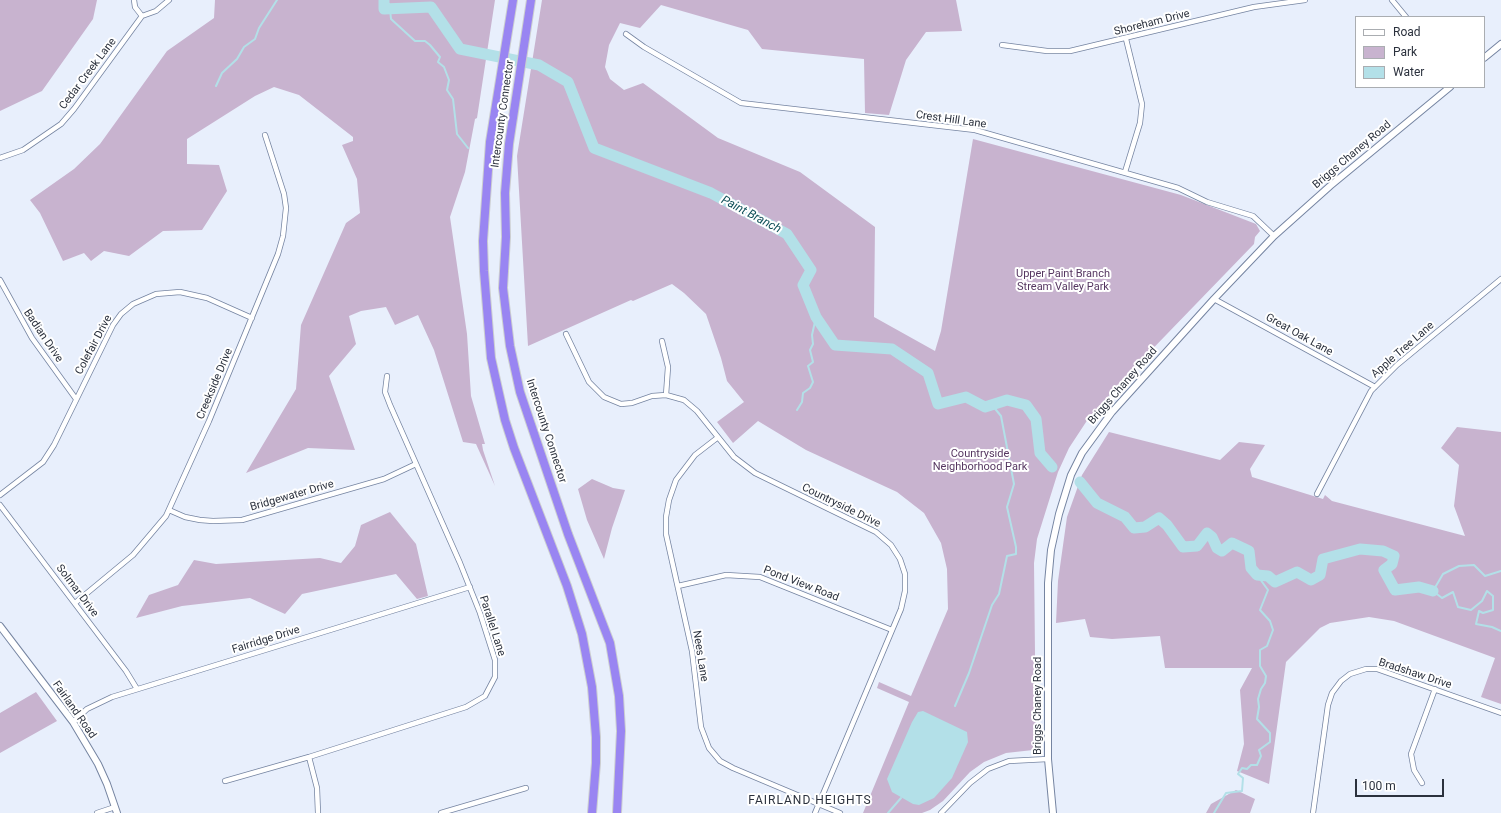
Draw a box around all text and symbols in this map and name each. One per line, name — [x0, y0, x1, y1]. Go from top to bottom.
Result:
street label: Shoreham Drive — [1113, 7, 1191, 39]
legend — [1355, 16, 1485, 88]
text: Road — [1393, 25, 1421, 39]
street label: Cedar Creek Lane — [57, 36, 119, 112]
text: Park — [1393, 45, 1417, 59]
street label: Intercounty Connector — [489, 59, 517, 169]
text: Water — [1393, 65, 1424, 79]
street label: Crest Hill Lane — [915, 109, 987, 131]
street label: Briggs Chaney Road — [1310, 118, 1394, 192]
water label: Paint Branch — [719, 193, 783, 237]
park label: Upper Paint Branch Stream Valley Park — [1016, 267, 1110, 293]
street label: Badian Drive — [20, 307, 66, 365]
street label: Great Oak Lane — [1263, 311, 1335, 359]
street label: Colefair Drive — [73, 313, 115, 377]
street label: Apple Tree Lane — [1369, 319, 1437, 381]
street label: Briggs Chaney Road — [1086, 345, 1160, 427]
street label: Creekside Drive — [194, 347, 236, 421]
street label: Intercounty Connector — [523, 377, 569, 485]
park label: Countryside Neighborhood Park — [933, 447, 1027, 473]
street label: Bridgewater Drive — [249, 478, 335, 514]
street label: Countryside Drive — [799, 481, 883, 531]
street label: Solmar Drive — [53, 562, 101, 620]
street label: Pond View Road — [761, 564, 841, 604]
street label: Parallel Lane — [476, 594, 508, 658]
street label: Fairridge Drive — [230, 623, 302, 657]
street label: Nees Lane — [689, 629, 711, 683]
street label: Bradshaw Drive — [1377, 656, 1453, 692]
street label: Briggs Chaney Road — [1031, 657, 1045, 755]
street label: Fairland Road — [49, 679, 99, 741]
scale bar — [1357, 771, 1446, 797]
text: 100 m — [1362, 779, 1396, 793]
district label: FAIRLAND HEIGHTS — [748, 794, 872, 808]

